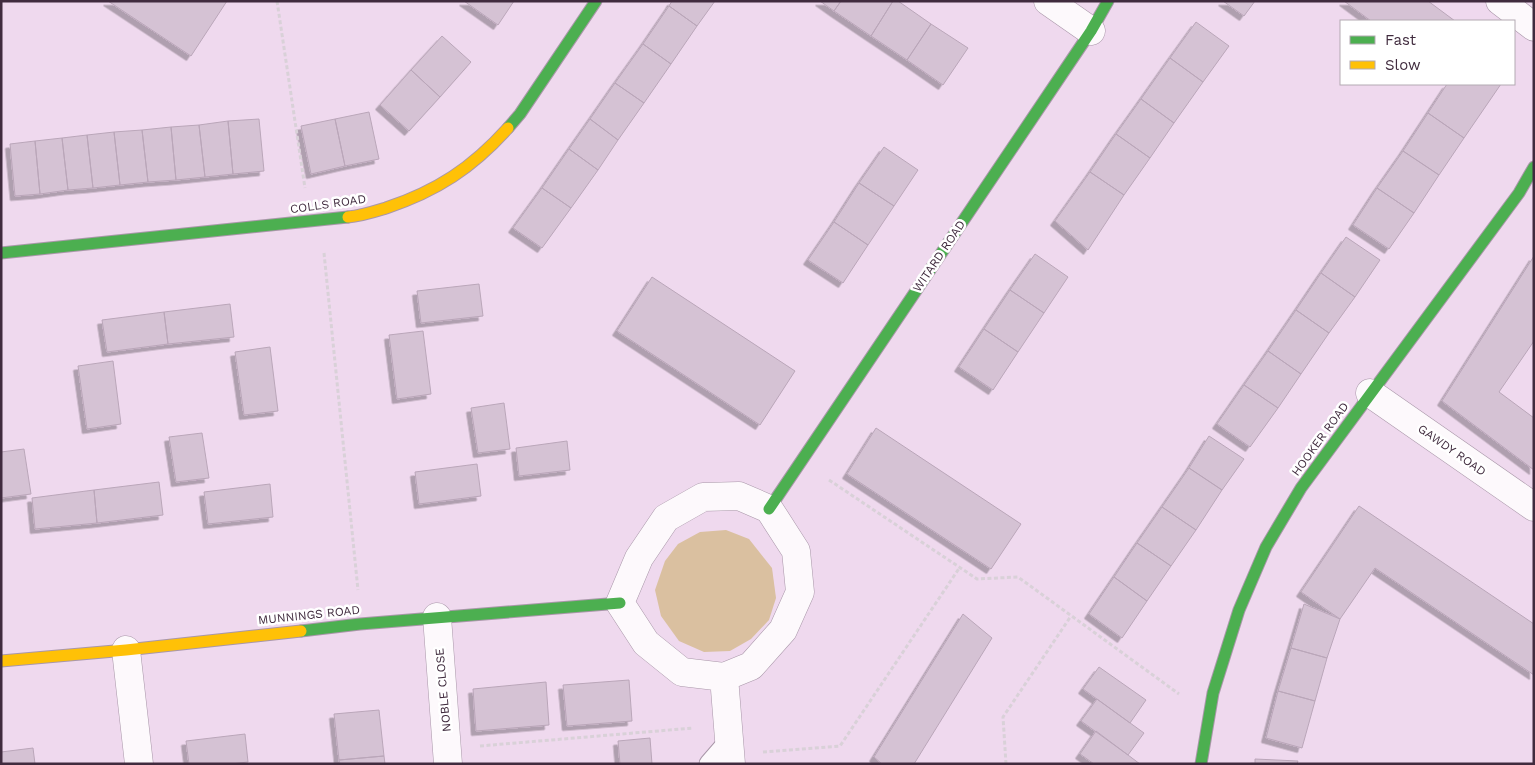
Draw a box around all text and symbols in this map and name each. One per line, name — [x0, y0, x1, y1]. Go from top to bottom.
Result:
legend — [1340, 20, 1515, 85]
text: Fast — [1385, 31, 1417, 49]
text: Slow — [1385, 56, 1421, 74]
street label: COLLS ROAD — [289, 192, 367, 216]
street label: WITARD ROAD — [910, 218, 968, 294]
street label: HOOKER ROAD — [1289, 399, 1351, 479]
street label: GAWDY ROAD — [1415, 421, 1489, 479]
street label: MUNNINGS ROAD — [257, 603, 361, 627]
street label: NOBLE CLOSE — [432, 647, 454, 732]

